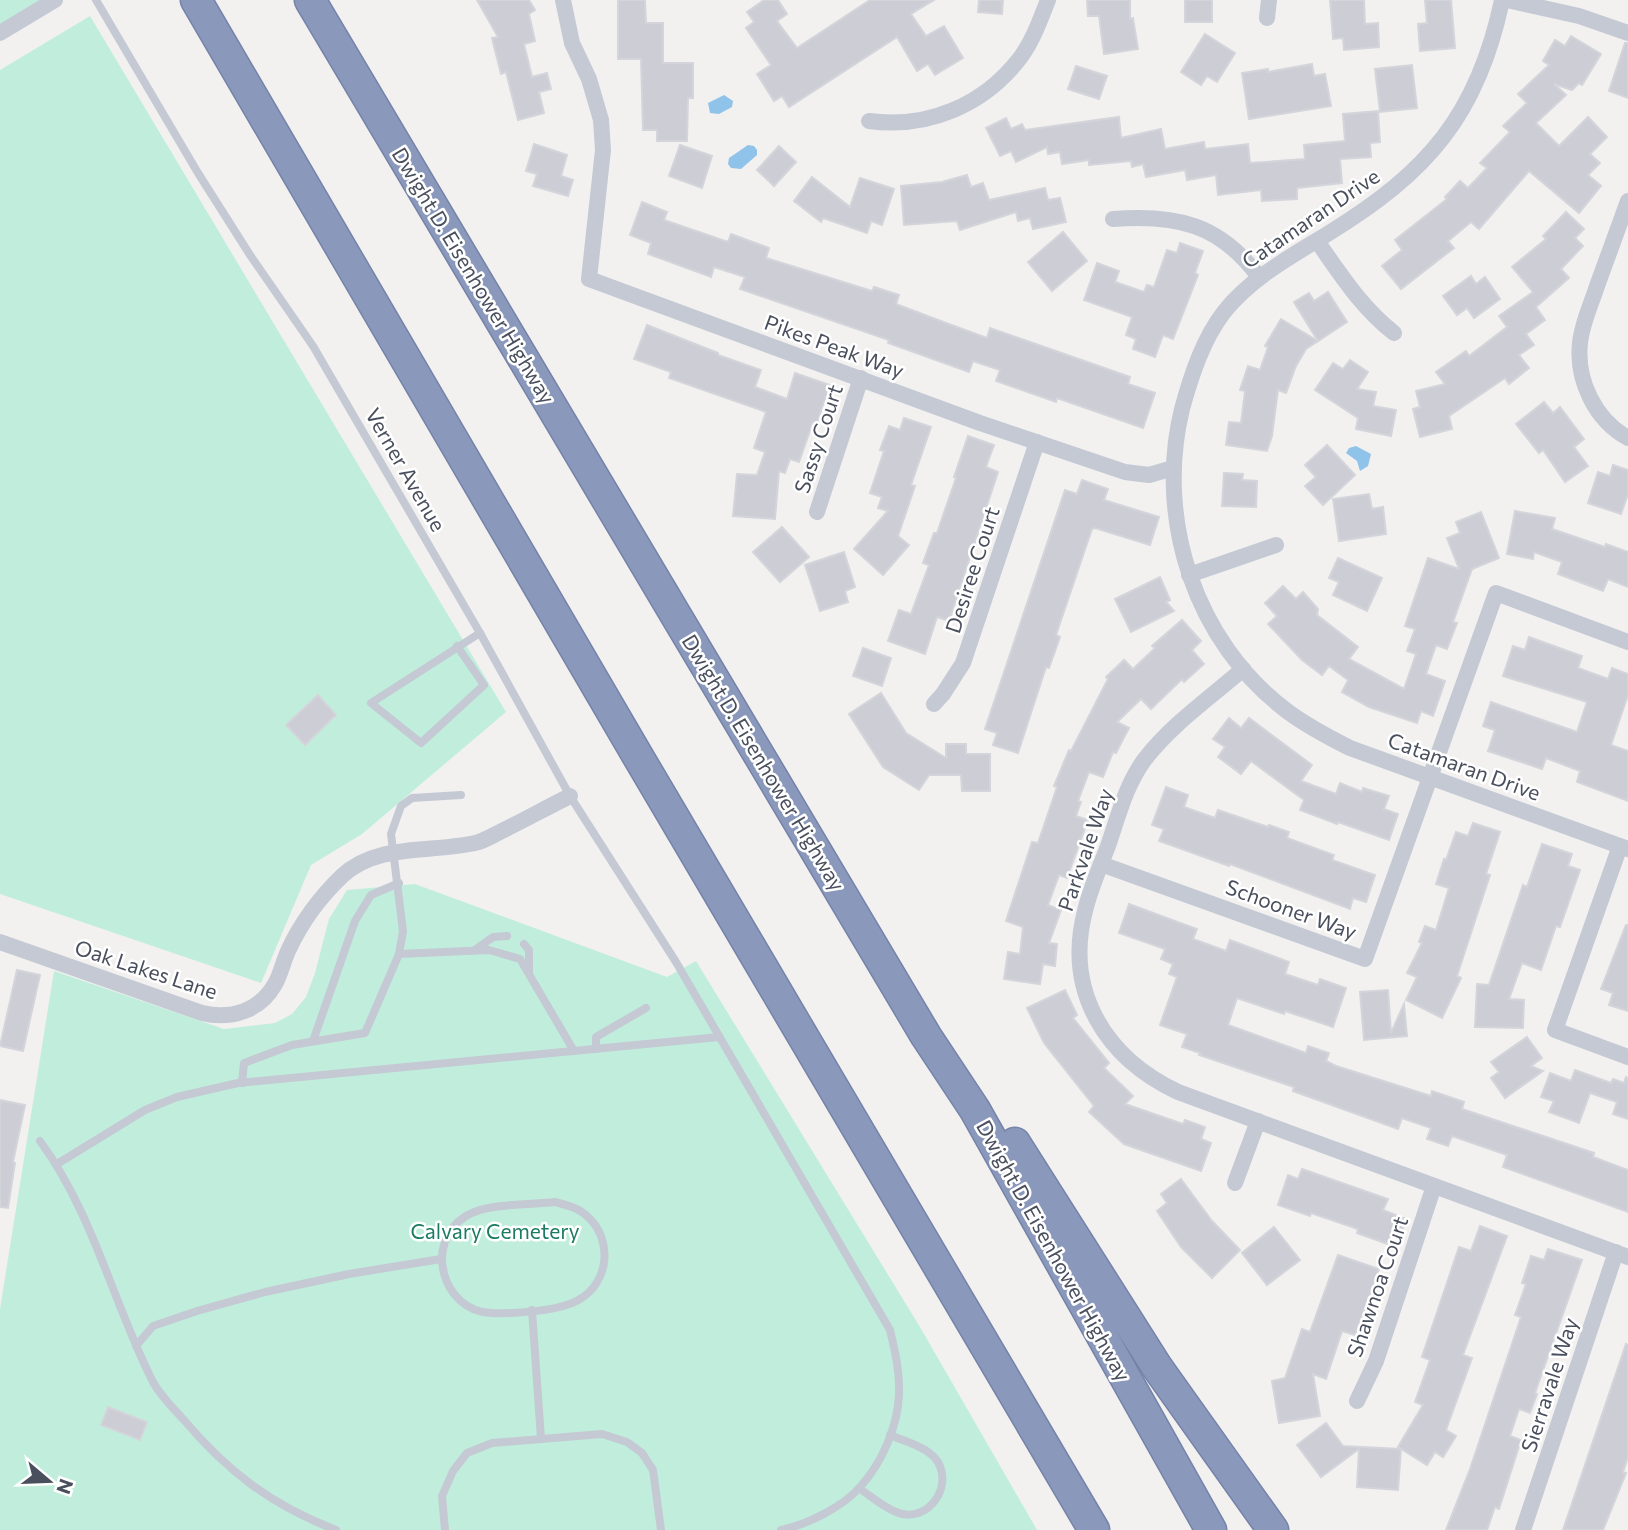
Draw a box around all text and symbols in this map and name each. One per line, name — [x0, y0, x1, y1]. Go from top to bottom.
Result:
street label: Dwight D. Eisenhower Highway — [388, 142, 561, 408]
street label: Catamaran Drive — [1237, 163, 1384, 273]
street label: Pikes Peak Way — [761, 309, 908, 382]
street label: Sassy Court — [788, 381, 847, 496]
street label: Verner Avenue — [361, 403, 452, 535]
street label: Desiree Court — [939, 503, 1004, 636]
street label: Dwight D. Eisenhower Highway — [678, 629, 851, 895]
street label: Catamaran Drive — [1385, 726, 1544, 805]
street label: Parkvale Way — [1052, 785, 1117, 914]
street label: Schooner Way — [1223, 873, 1360, 944]
street label: Oak Lakes Lane — [72, 934, 221, 1003]
street label: Dwight D. Eisenhower Highway — [972, 1115, 1137, 1385]
street label: Shawnoa Court — [1341, 1213, 1412, 1360]
park label: Calvary Cemetery — [410, 1218, 580, 1243]
street label: Sierravale Way — [1515, 1314, 1582, 1455]
north arrow — [14, 1446, 84, 1516]
text: N — [52, 1476, 79, 1497]

